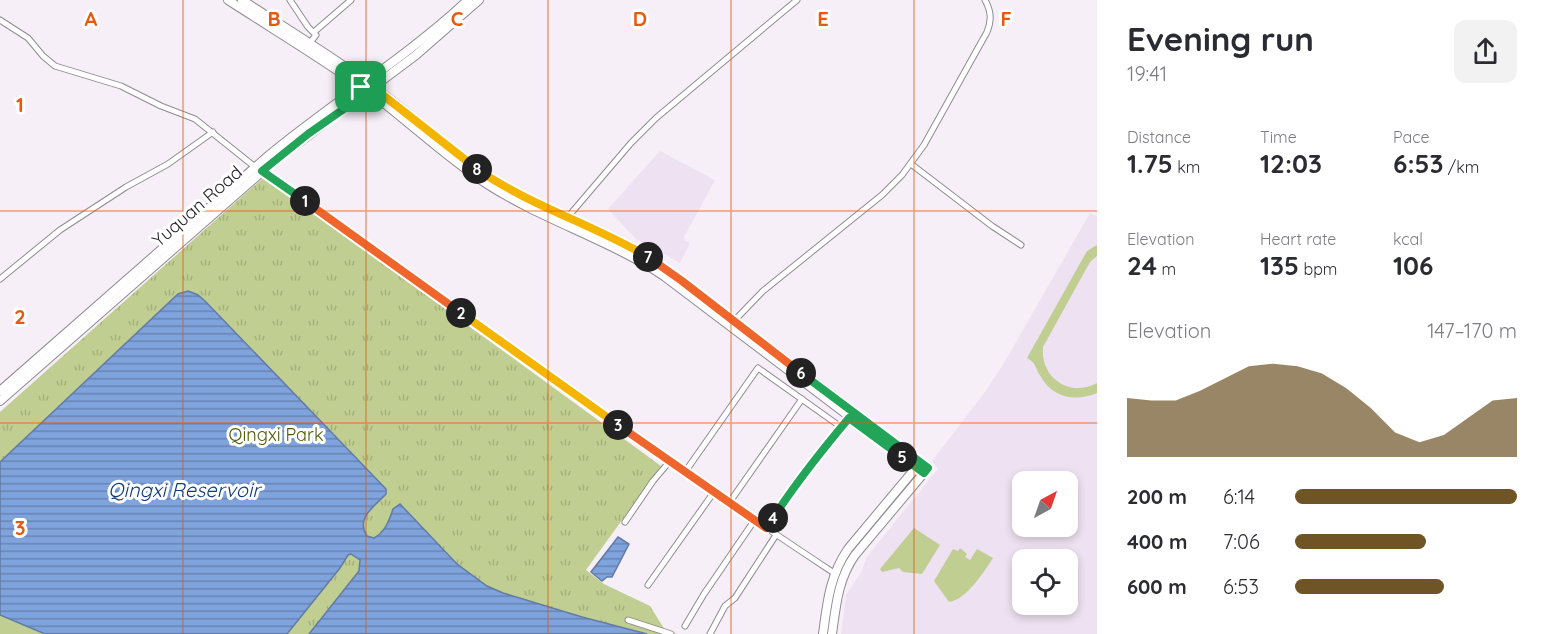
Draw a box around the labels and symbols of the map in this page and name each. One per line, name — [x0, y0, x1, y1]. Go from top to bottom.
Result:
text: A — [85, 6, 98, 31]
text: B — [267, 6, 281, 31]
text: C — [451, 6, 464, 31]
text: D — [633, 6, 647, 31]
text: E — [817, 6, 829, 31]
text: F — [1000, 6, 1012, 31]
pin — [335, 61, 386, 112]
text: 1 — [16, 92, 24, 117]
pin: 8 — [462, 154, 492, 184]
street label: Yuquan Road — [147, 161, 247, 251]
pin: 1 — [290, 186, 320, 216]
pin: 7 — [633, 242, 663, 272]
pin: 2 — [446, 298, 476, 328]
text: 2 — [14, 304, 26, 329]
pin: 6 — [786, 358, 816, 388]
pin: 3 — [603, 410, 633, 440]
park label: Qingxi Park — [228, 423, 324, 446]
pin: 5 — [887, 442, 917, 472]
north arrow — [1012, 471, 1078, 537]
water label: Qingxi Reservoir — [108, 477, 262, 502]
pin: 4 — [758, 503, 788, 533]
text: 3 — [15, 515, 25, 540]

